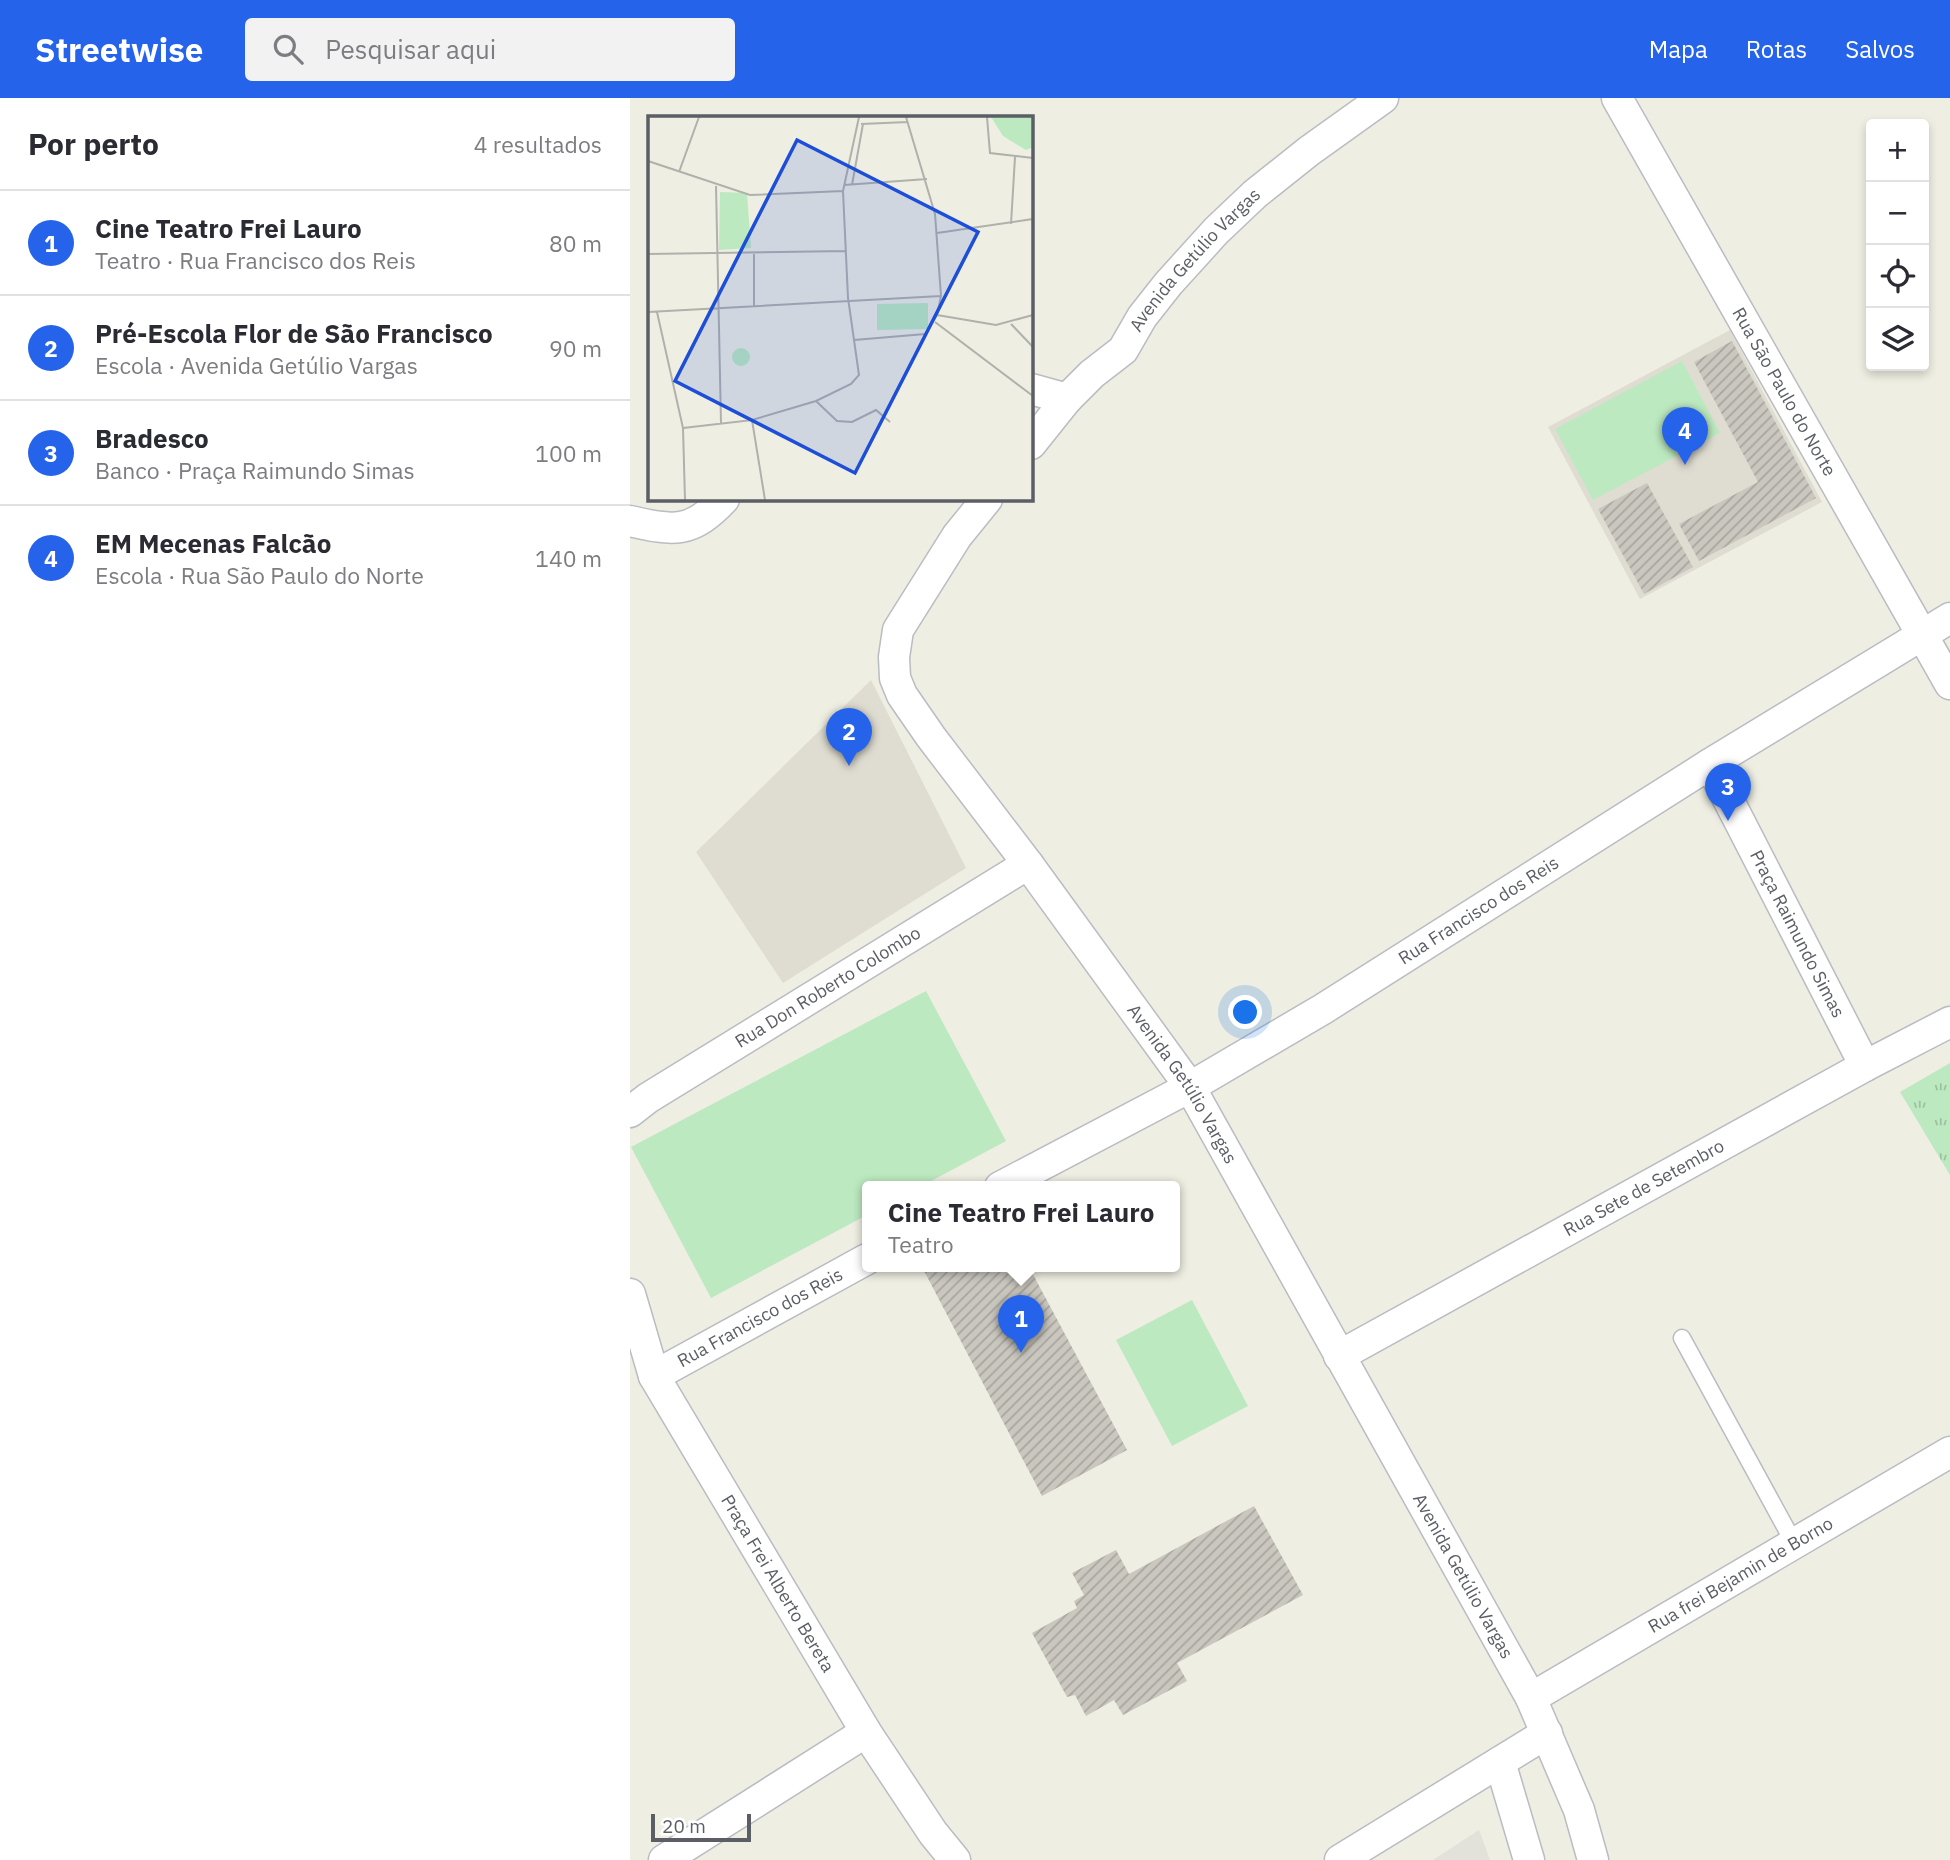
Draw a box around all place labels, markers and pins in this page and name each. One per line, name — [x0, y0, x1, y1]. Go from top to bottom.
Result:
pin: 4 — [1662, 407, 1708, 465]
pin: 2 — [826, 708, 872, 766]
pin: 3 — [1705, 763, 1751, 821]
pin: 1 — [998, 1295, 1044, 1353]

